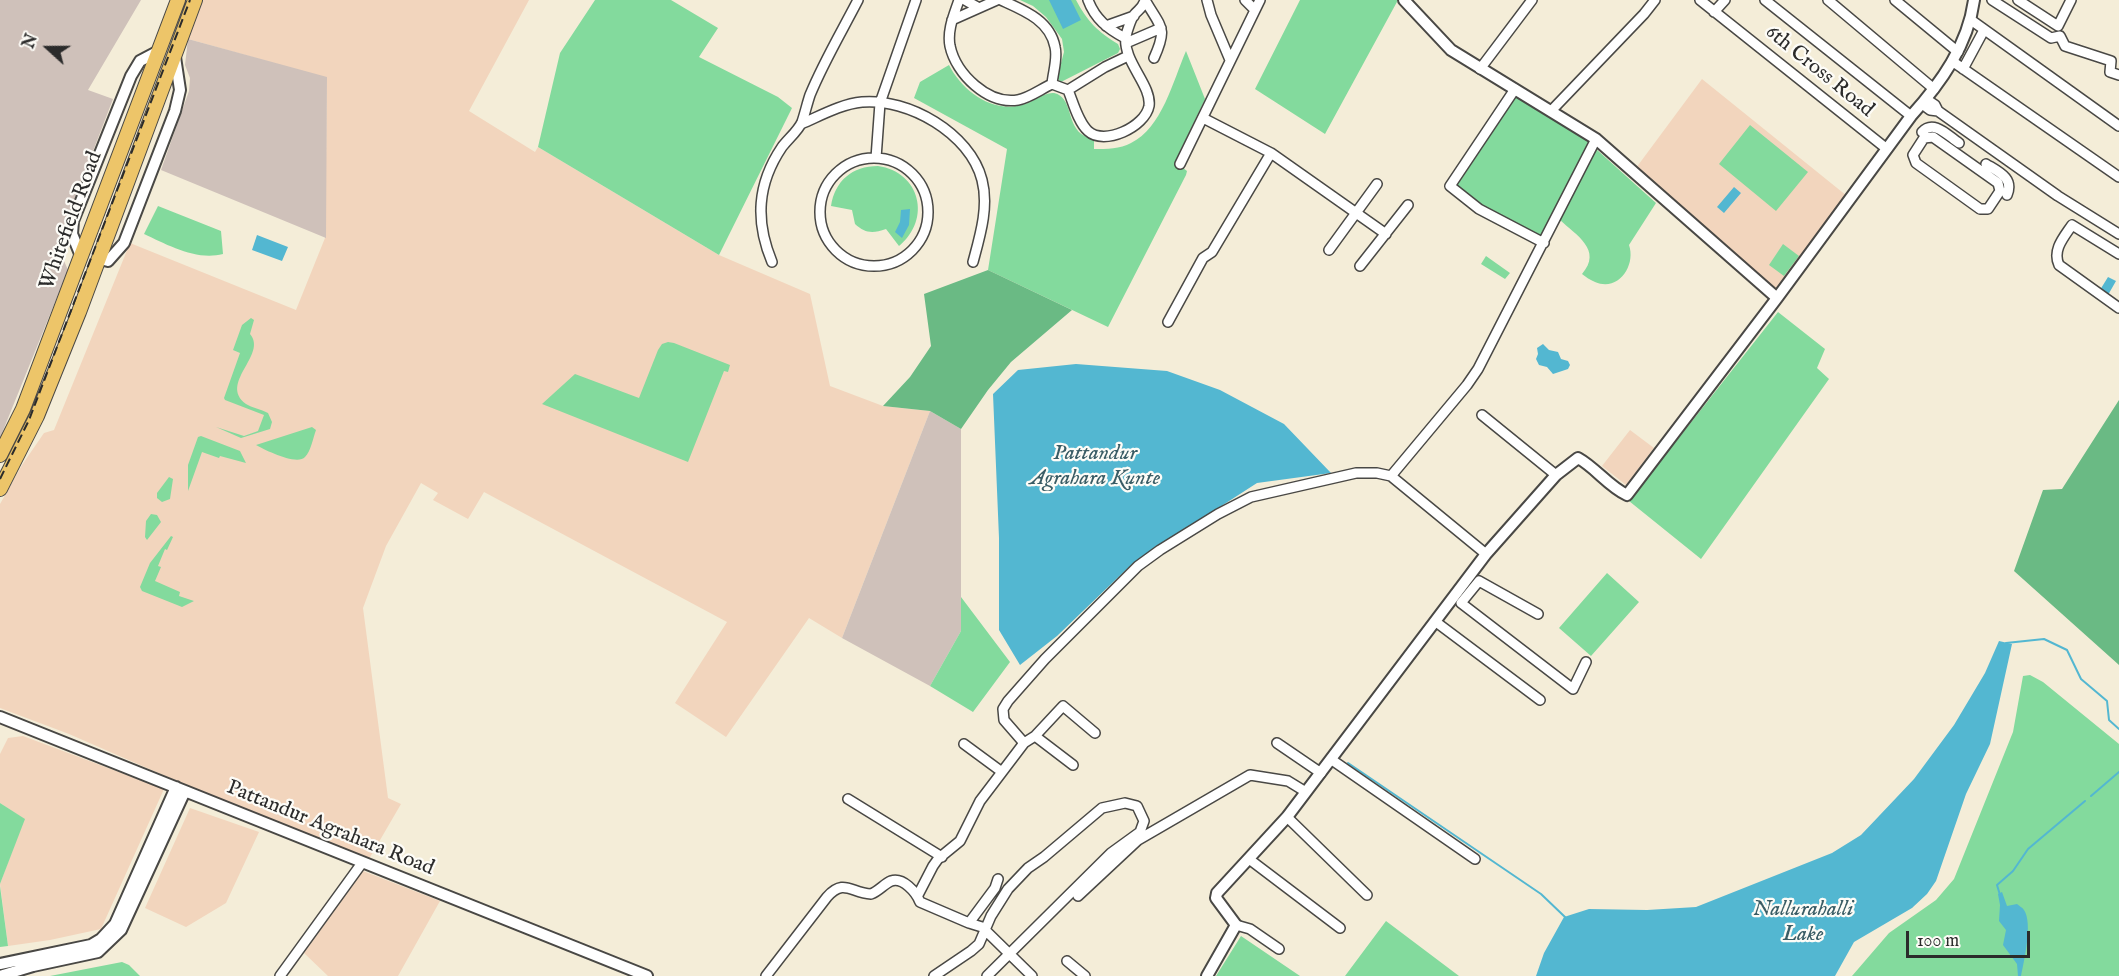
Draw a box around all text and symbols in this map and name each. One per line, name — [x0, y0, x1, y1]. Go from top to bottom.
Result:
north arrow — [18, 18, 78, 78]
street label: 6th Cross Road — [1760, 20, 1878, 124]
text: N — [19, 32, 43, 52]
street label: Whitefield Road — [35, 148, 109, 294]
water label: Pattandur Agrahara Kunte — [1030, 441, 1160, 493]
street label: Pattandur Agrahara Road — [223, 776, 437, 882]
water label: Nallurahalli Lake — [1753, 897, 1853, 948]
scale bar — [1909, 919, 2034, 957]
text: 100 m — [1917, 930, 1959, 953]

